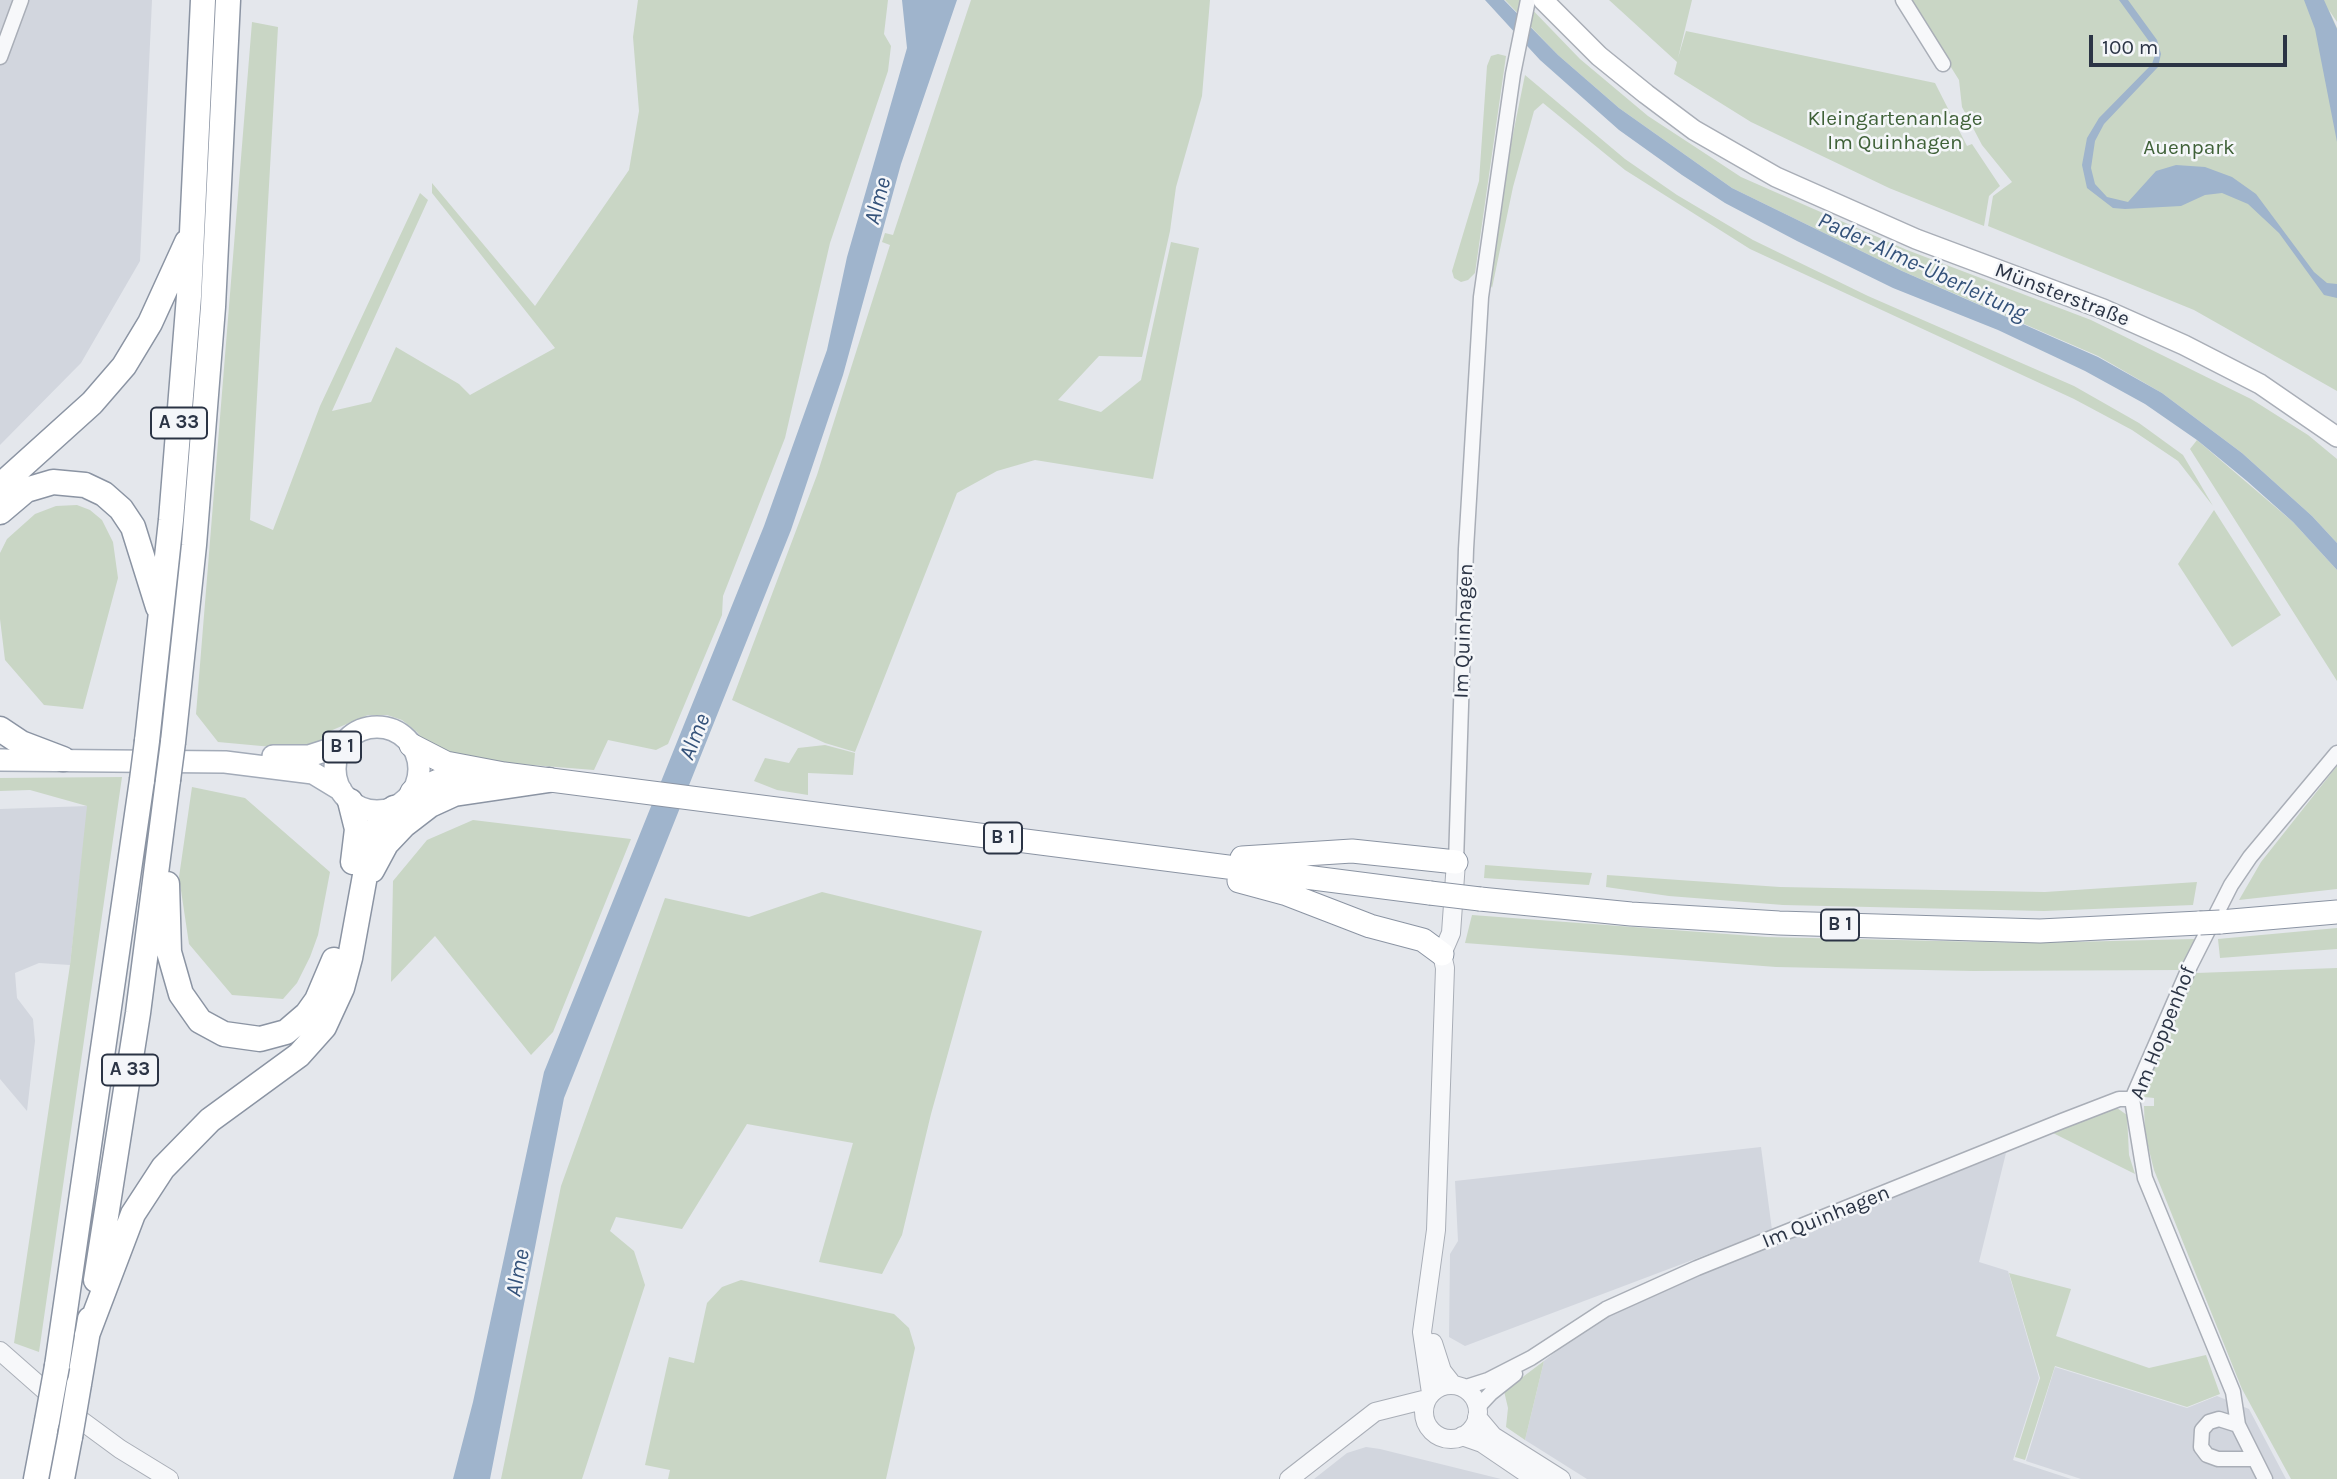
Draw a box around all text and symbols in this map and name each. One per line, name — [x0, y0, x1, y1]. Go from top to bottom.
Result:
scale bar — [2092, 21, 2290, 65]
text: 100 m — [2102, 35, 2159, 59]
park label: Kleingartenanlage Im Quinhagen — [1807, 106, 1983, 156]
park label: Auenpark — [2143, 135, 2235, 161]
water label: Alme — [859, 174, 897, 228]
water label: Pader-Alme-Überleitung — [1813, 206, 2031, 328]
street label: Münsterstraße — [1991, 258, 2133, 332]
road number: A 33 — [151, 408, 207, 438]
street label: Im Quinhagen — [1449, 563, 1479, 699]
water label: Alme — [673, 710, 717, 764]
road number: B 1 — [323, 732, 361, 762]
road number: B 1 — [984, 822, 1022, 853]
road number: B 1 — [1821, 909, 1859, 940]
street label: Am Hoppenhof — [2125, 963, 2201, 1103]
road number: A 33 — [102, 1054, 158, 1086]
street label: Im Quinhagen — [1759, 1180, 1893, 1254]
water label: Alme — [500, 1247, 536, 1299]

